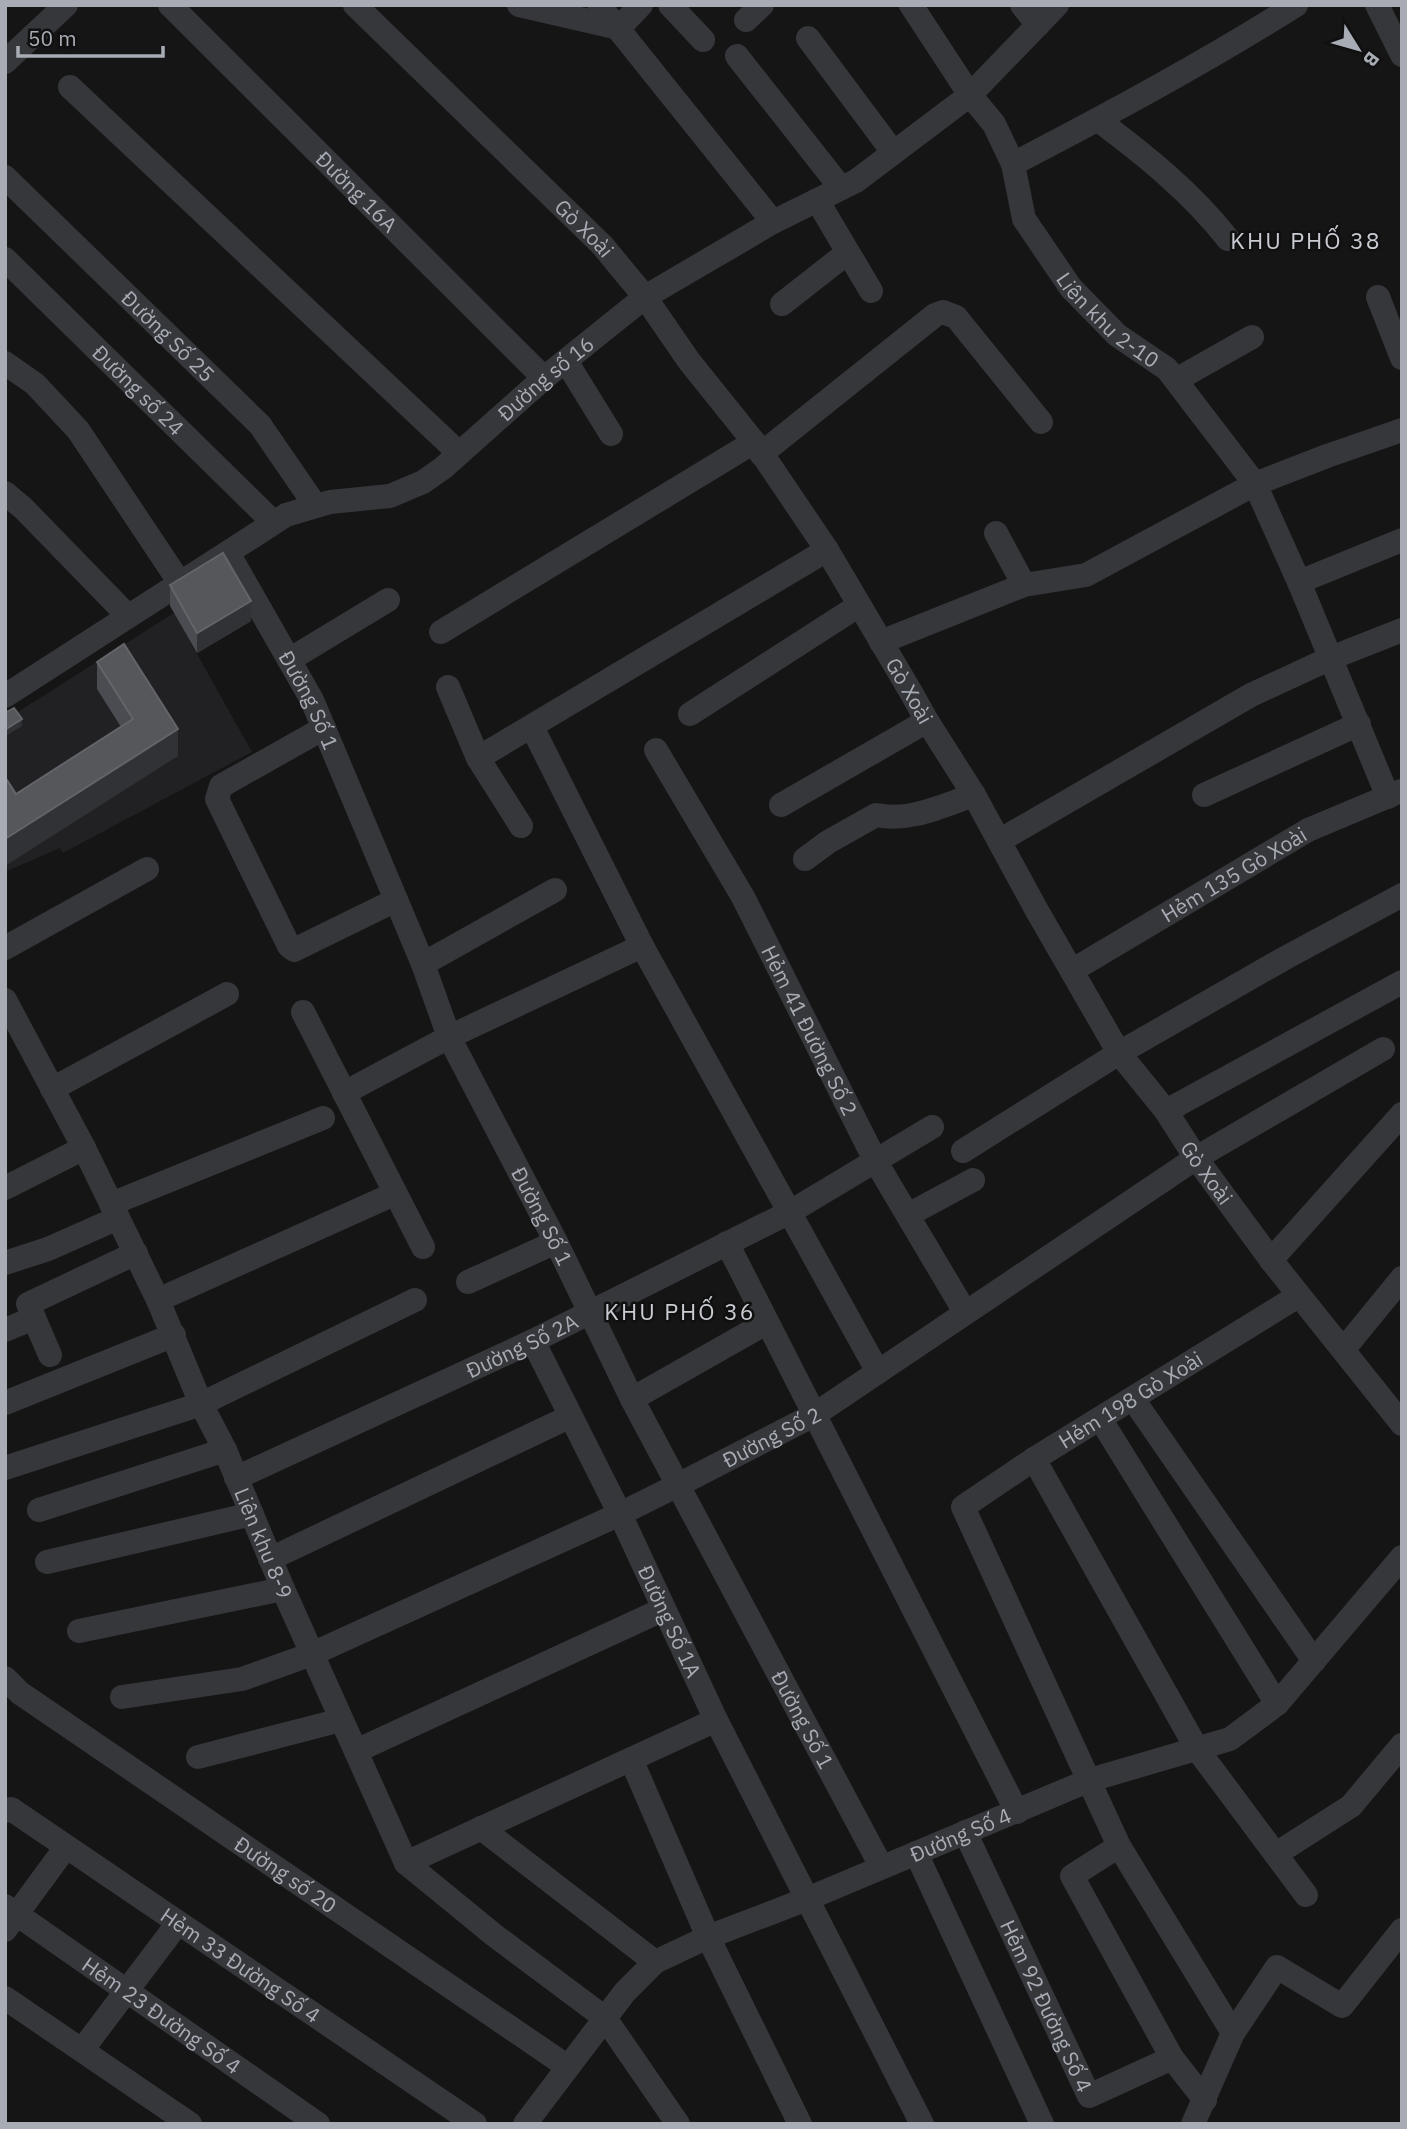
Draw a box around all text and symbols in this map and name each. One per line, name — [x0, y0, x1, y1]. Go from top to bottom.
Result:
scale bar — [18, 14, 163, 58]
north arrow — [1323, 14, 1393, 84]
text: 50 m — [28, 24, 77, 52]
text: B — [1358, 47, 1385, 72]
street label: Đường 16A — [310, 145, 404, 238]
street label: Gò Xoài — [549, 193, 620, 263]
district label: KHU PHỐ 38 — [1230, 224, 1382, 255]
street label: Liên khu 2-10 — [1050, 267, 1165, 374]
street label: Đường Số 25 — [116, 284, 221, 388]
street label: Đường số 16 — [491, 330, 600, 427]
street label: Đường số 24 — [87, 339, 190, 441]
street label: Đường Số 1 — [273, 645, 345, 754]
street label: Gò Xoài — [880, 652, 940, 729]
street label: Hẻm 135 Gò Xoài — [1156, 820, 1312, 928]
street label: Hẻm 41 Đường Số 2 — [755, 940, 864, 1120]
street label: Gò Xoài — [1175, 1135, 1239, 1210]
street label: Đường Số 1 — [505, 1162, 579, 1270]
district label: KHU PHỐ 36 — [604, 1295, 756, 1326]
street label: Đường Số 2A — [461, 1307, 583, 1384]
street label: Hẻm 198 Gò Xoài — [1053, 1344, 1208, 1455]
street label: Đường Số 2 — [717, 1400, 826, 1474]
street label: Liên khu 8-9 — [228, 1483, 299, 1603]
street label: Đường Số 1A — [632, 1561, 708, 1682]
street label: Đường Số 1 — [765, 1665, 840, 1773]
street label: Đường Số 4 — [905, 1801, 1015, 1868]
street label: Đường số 20 — [229, 1830, 342, 1919]
street label: Hẻm 33 Đường Số 4 — [155, 1901, 326, 2029]
street label: Hẻm 92 Đường Số 4 — [994, 1915, 1099, 2097]
street label: Hẻm 23 Đường Số 4 — [77, 1950, 247, 2080]

